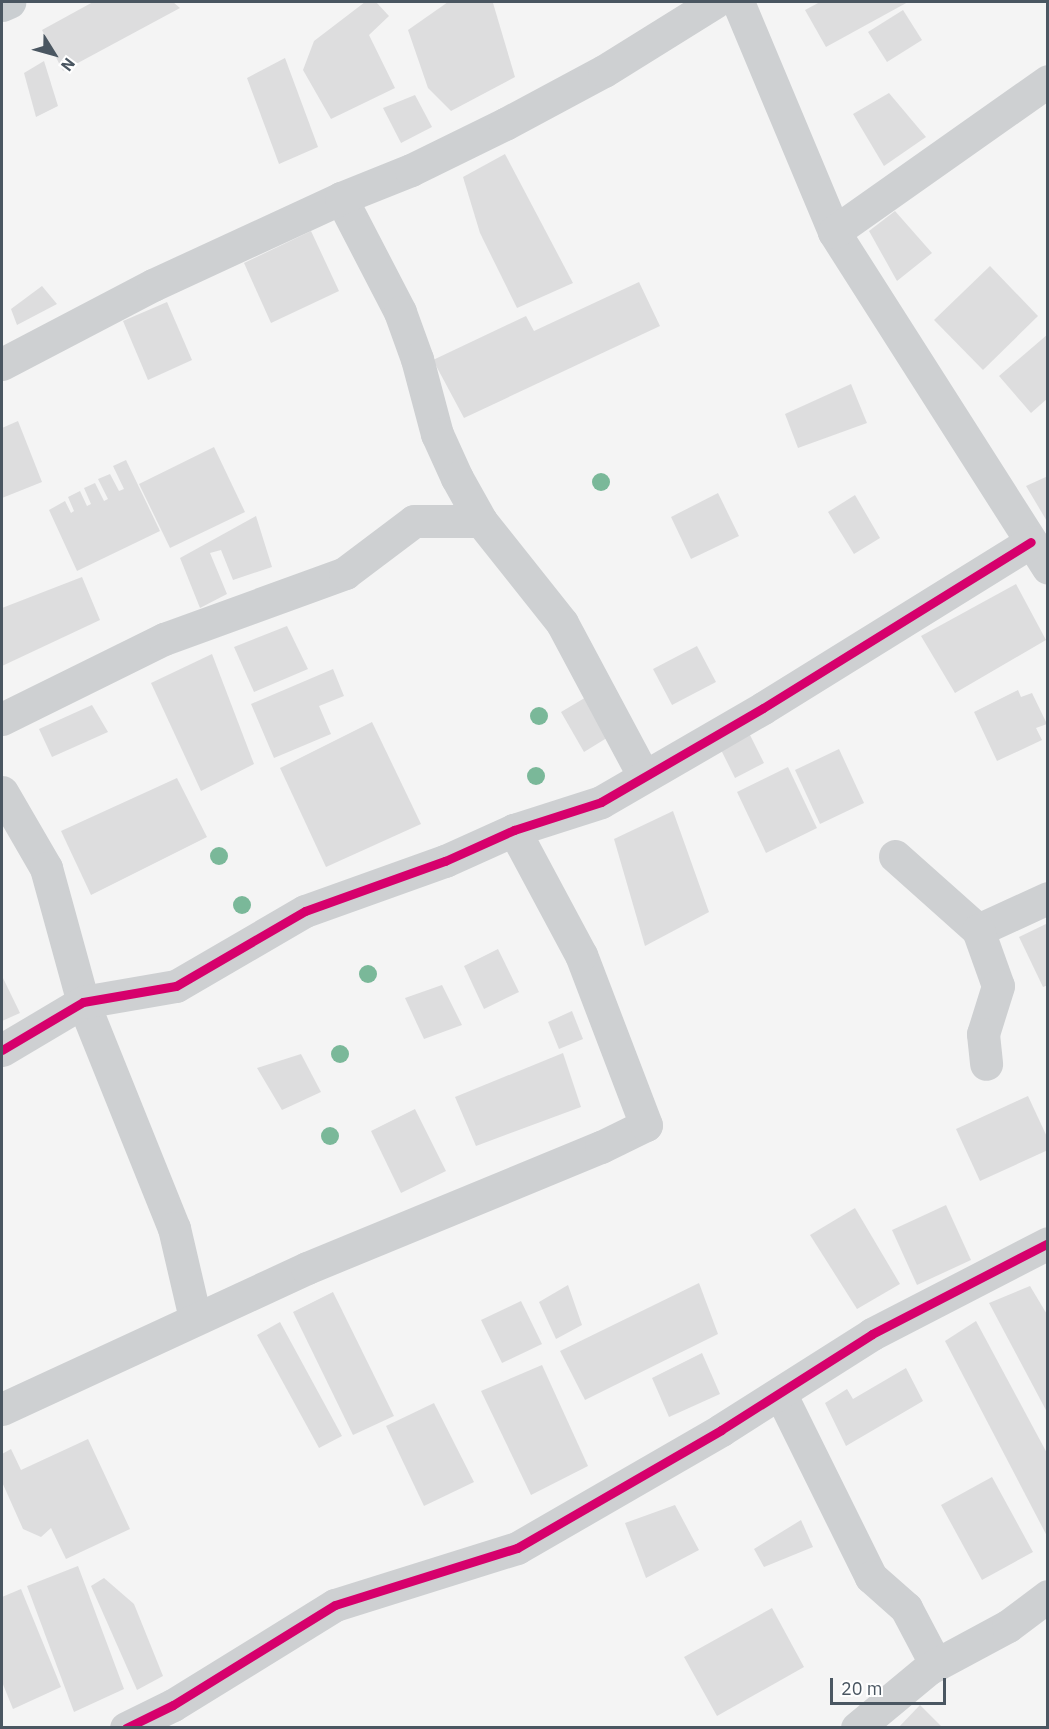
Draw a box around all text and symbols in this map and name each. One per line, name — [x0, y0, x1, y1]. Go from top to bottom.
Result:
north arrow — [24, 24, 84, 84]
text: N — [57, 54, 80, 75]
scale bar — [833, 1666, 948, 1704]
text: 20 m — [841, 1677, 883, 1700]

